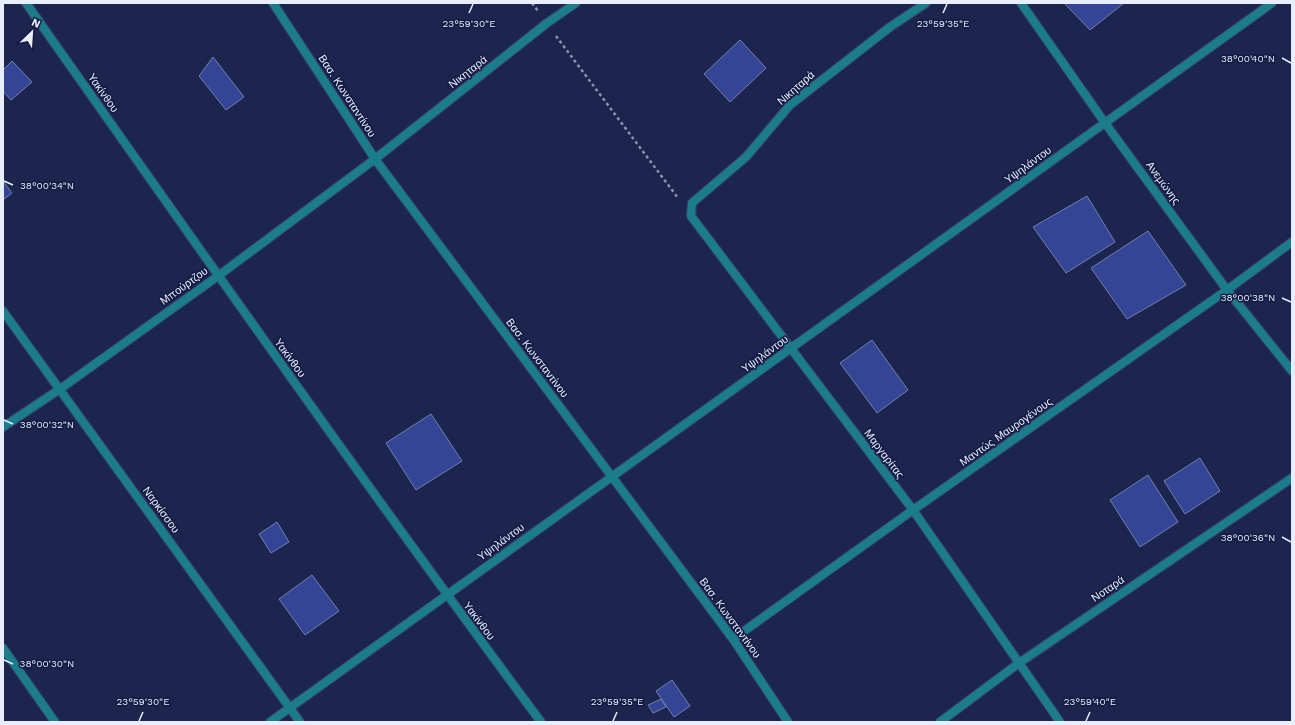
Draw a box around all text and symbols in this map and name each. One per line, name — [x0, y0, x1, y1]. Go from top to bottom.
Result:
north arrow — [12, 12, 52, 52]
text: N — [30, 16, 42, 31]
text: 23°59'30"E — [442, 18, 496, 29]
text: 23°59'35"E — [917, 18, 969, 29]
street label: Βασ. Κωνσταντίνου — [315, 52, 379, 140]
street label: Νικηταρά — [446, 53, 490, 91]
text: 38°00'40"N — [1221, 53, 1275, 64]
street label: Νικηταρά — [775, 68, 818, 108]
street label: Υακίνθου — [85, 71, 121, 115]
street label: Υψηλάντου — [1002, 144, 1054, 186]
street label: Ανεμώνης — [1143, 159, 1183, 207]
text: 38°00'34"N — [20, 180, 74, 191]
street label: Μπούρτζου — [158, 264, 210, 308]
text: 38°00'38"N — [1221, 292, 1275, 303]
street label: Βασ. Κωνσταντίνου — [503, 316, 571, 400]
street label: Υψηλάντου — [739, 333, 791, 375]
street label: Υακίνθου — [272, 336, 308, 380]
street label: Μαντώς Μαυρογένους — [957, 395, 1055, 469]
text: 38°00'32"N — [20, 419, 74, 430]
street label: Μαργαρίτας — [861, 427, 907, 481]
street label: Ναρκίσσου — [140, 484, 182, 536]
street label: Υψηλάντου — [475, 521, 527, 563]
text: 38°00'36"N — [1221, 532, 1275, 543]
street label: Νοταρά — [1089, 573, 1128, 605]
street label: Βασ. Κωνσταντίνου — [697, 575, 763, 661]
street label: Υακίνθου — [460, 599, 498, 643]
text: 38°00'30"N — [20, 658, 74, 669]
text: 23°59'30"E — [116, 696, 170, 707]
text: 23°59'35"E — [591, 696, 643, 707]
text: 23°59'40"E — [1064, 696, 1116, 707]

